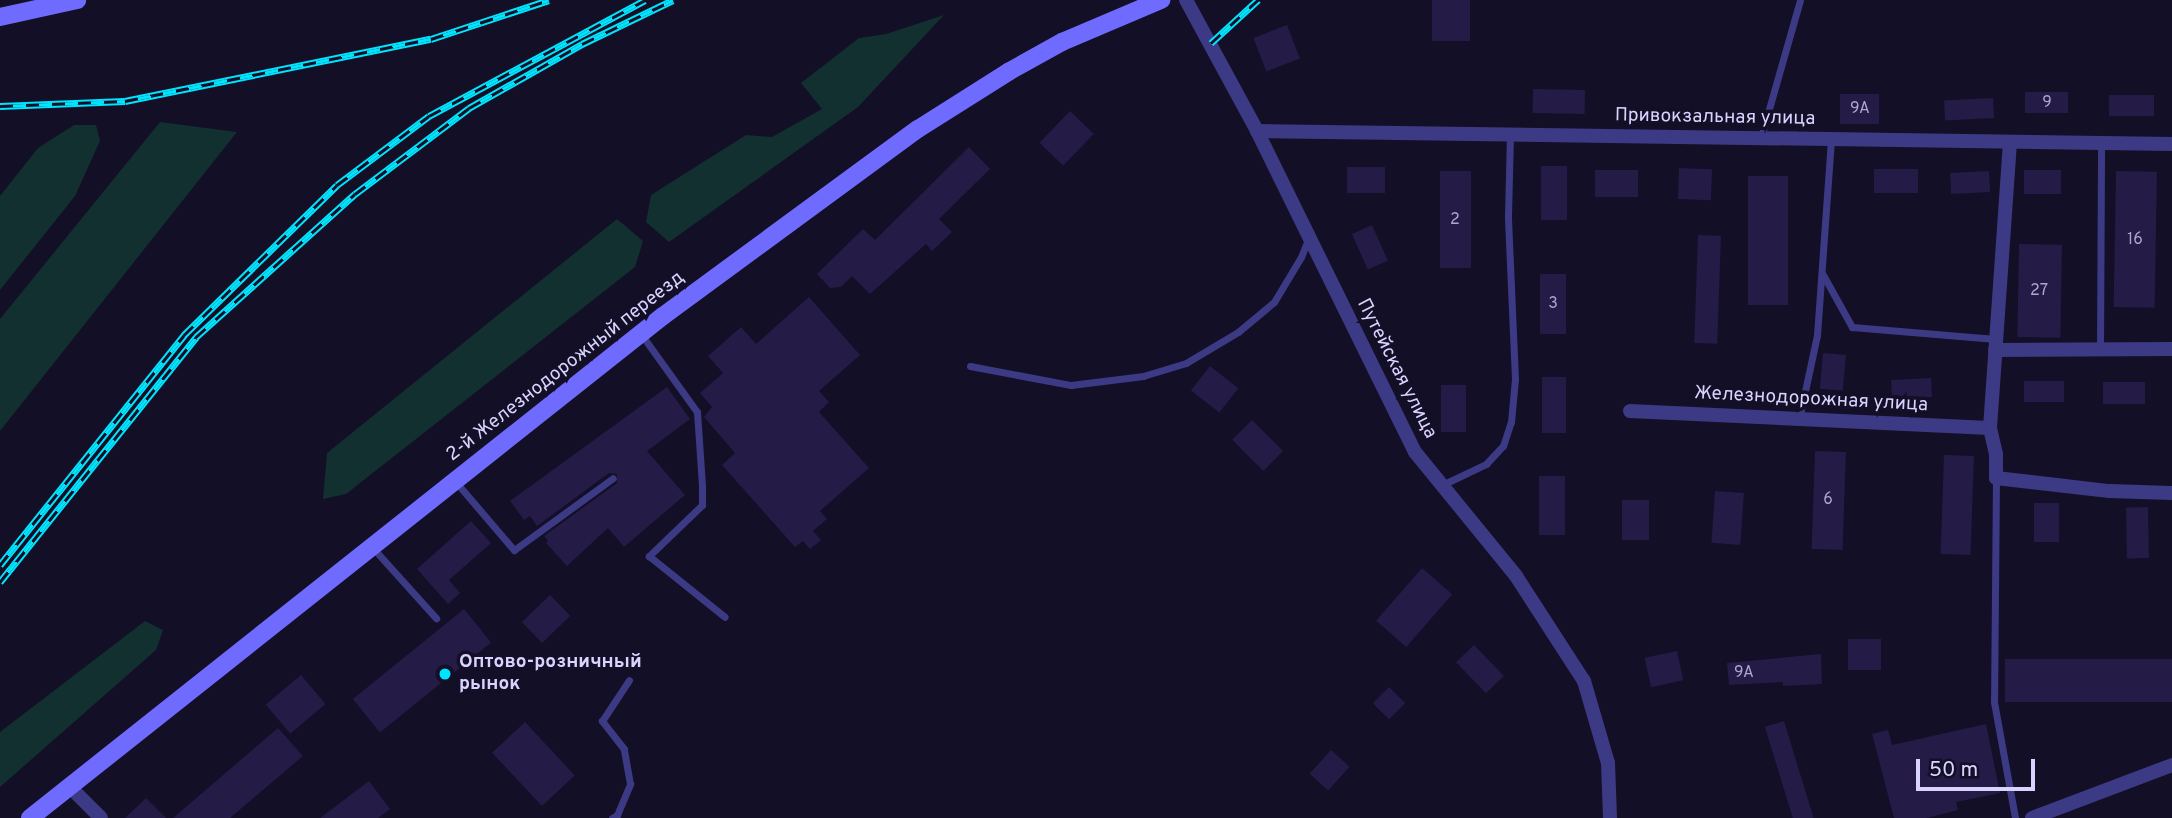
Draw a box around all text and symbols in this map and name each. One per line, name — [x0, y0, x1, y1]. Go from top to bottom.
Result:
house number: 9 — [2042, 93, 2052, 113]
house number: 9А — [1850, 99, 1870, 119]
street label: Привокзальная улица — [1615, 105, 1815, 131]
house number: 2 — [1450, 210, 1460, 230]
house number: 16 — [2127, 230, 2143, 250]
street label: 2-й Железнодорожный переезд — [442, 267, 690, 467]
house number: 27 — [2030, 281, 2048, 301]
house number: 3 — [1548, 294, 1558, 314]
street label: Путейская улица — [1351, 295, 1441, 443]
street label: Железнодорожная улица — [1694, 382, 1928, 418]
house number: 6 — [1823, 490, 1833, 510]
place label: Оптово-розничный рынок — [459, 652, 642, 696]
house number: 9А — [1734, 663, 1754, 683]
marker: Оптово-розничный рынок — [437, 666, 453, 682]
scale bar — [1920, 744, 2039, 788]
text: 50 m — [1929, 757, 1978, 784]

